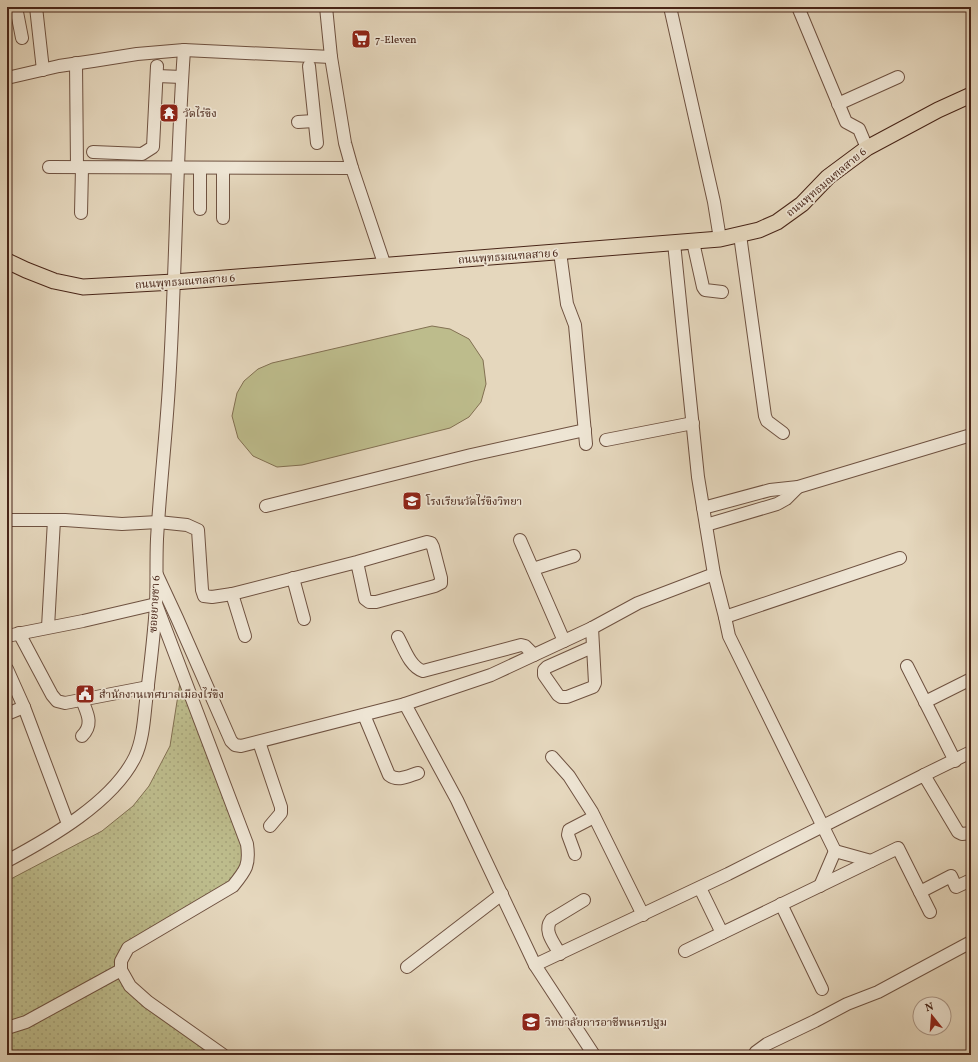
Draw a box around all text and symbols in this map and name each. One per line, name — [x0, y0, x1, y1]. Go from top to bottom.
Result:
supermarket icon: 7-Eleven — [350, 28, 372, 50]
place label: 7-Eleven — [375, 33, 417, 48]
temple icon: วัดไร่ขิง — [158, 102, 180, 124]
place label: วัดไร่ขิง — [183, 106, 217, 122]
street label: ถนนพุทธมณฑลสาย 6 — [784, 145, 871, 221]
street label: ถนนพุทธมณฑลสาย 6 — [457, 246, 559, 268]
street label: ถนนพุทธมณฑลสาย 6 — [134, 271, 236, 293]
school or university icon: โรงเรียนวัดไร่ขิงวิทยา — [401, 490, 423, 512]
place label: โรงเรียนวัดไร่ขิงวิทยา — [425, 494, 522, 510]
street label: ซอยยายชา 6 — [146, 574, 165, 633]
public building icon: สำนักงานเทศบาลเมืองไร่ขิง — [74, 683, 96, 705]
place label: สำนักงานเทศบาลเมืองไร่ขิง — [99, 687, 224, 703]
north arrow — [912, 996, 952, 1036]
text: N — [923, 1000, 936, 1016]
school or university icon: วิทยาลัยการอาชีพนครปฐม — [520, 1011, 542, 1033]
place label: วิทยาลัยการอาชีพนครปฐม — [545, 1016, 667, 1031]

